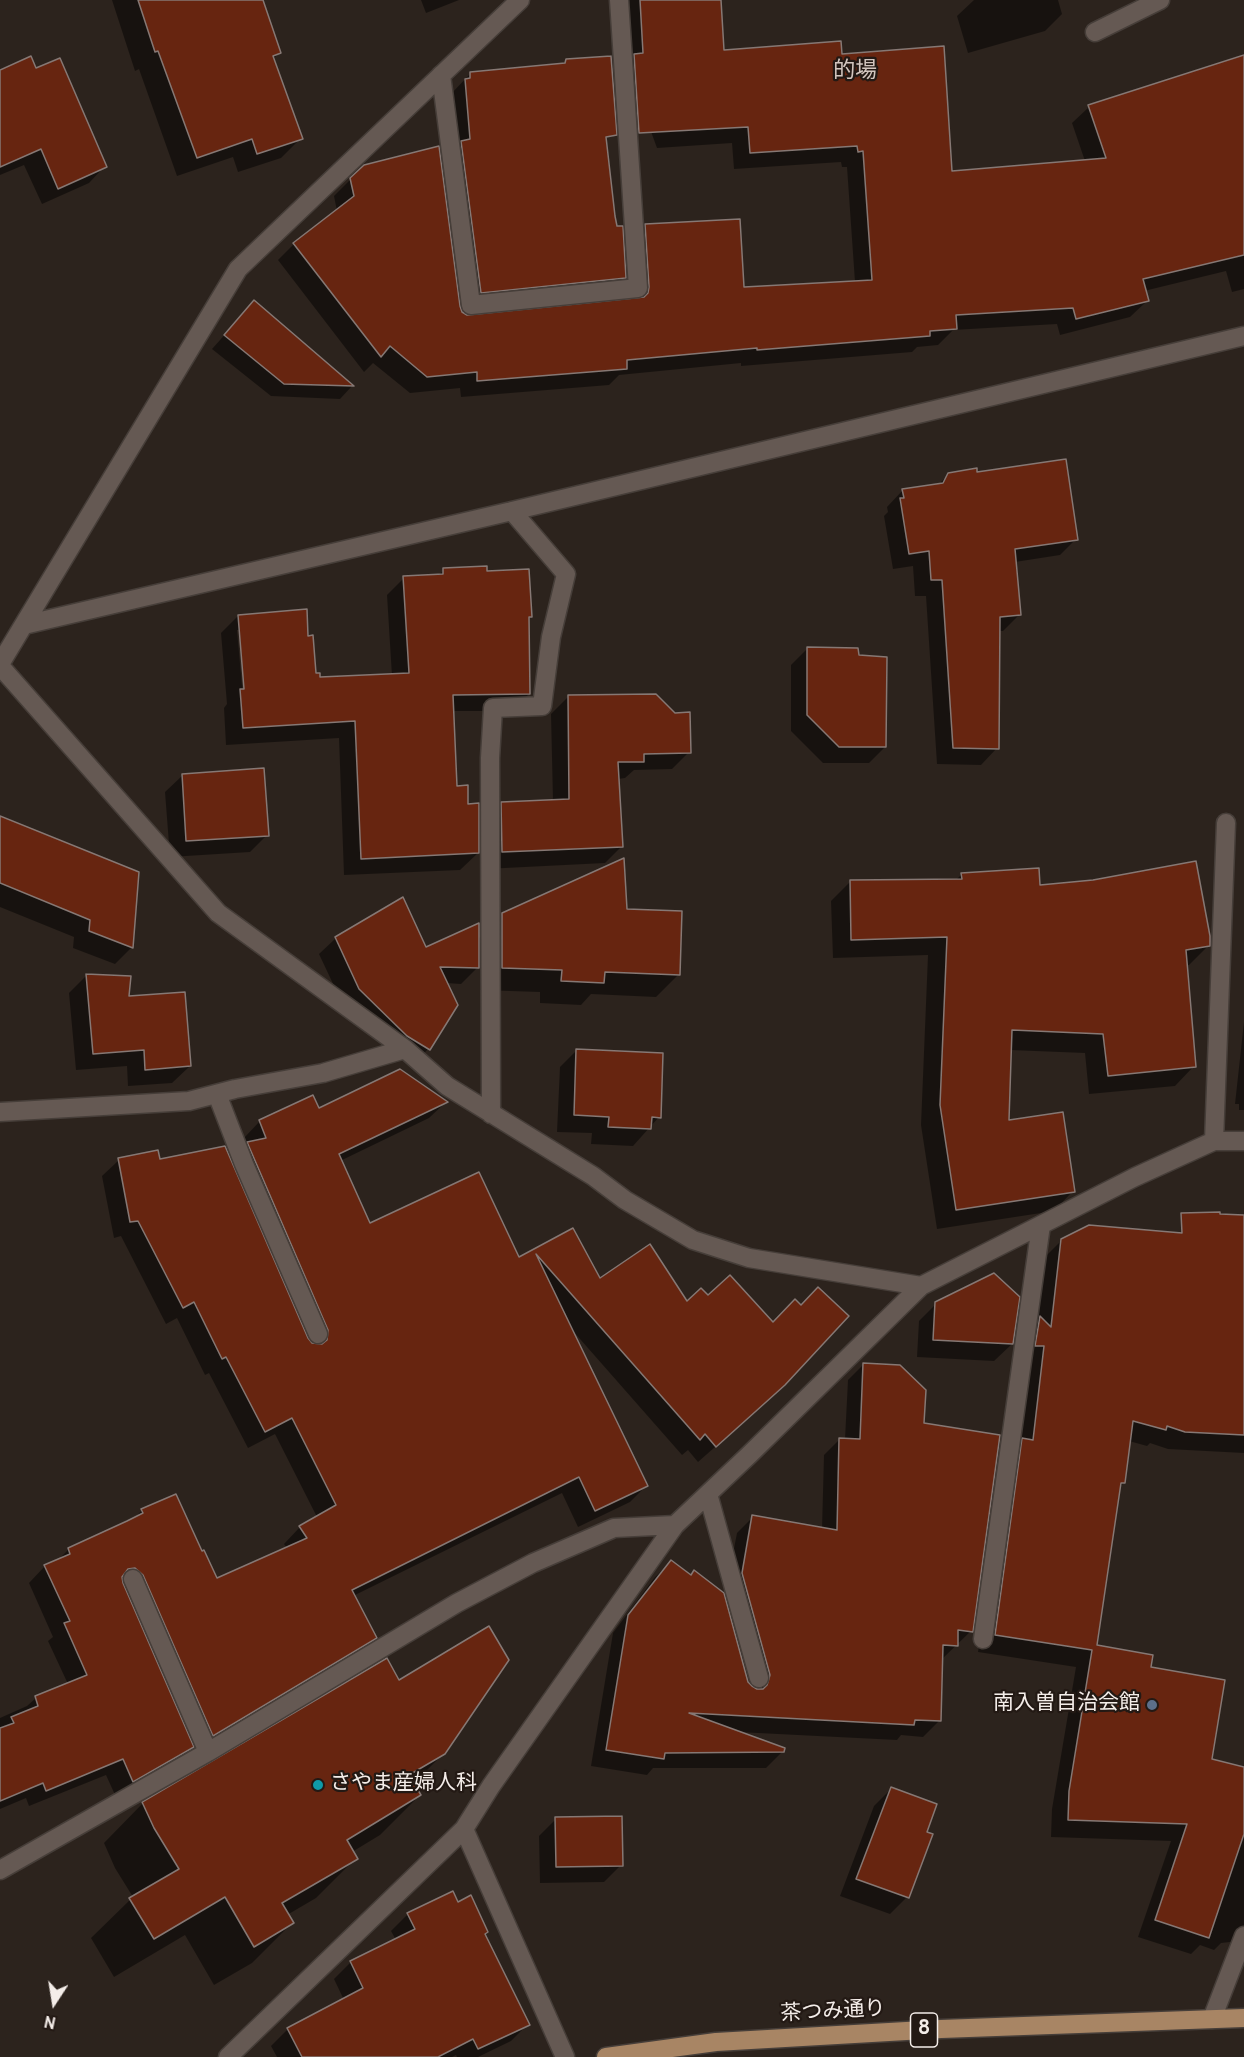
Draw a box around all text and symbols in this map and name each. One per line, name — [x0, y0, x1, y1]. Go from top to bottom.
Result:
district label: 的場 — [833, 60, 877, 86]
place label: 南入曽自治会館 — [993, 1692, 1140, 1718]
marker: 南入曽自治会館 — [1145, 1698, 1159, 1712]
place label: さやま産婦人科 — [330, 1772, 477, 1798]
marker: さやま産婦人科 — [311, 1778, 325, 1792]
north arrow — [24, 1973, 84, 2033]
street label: 茶つみ通り — [780, 1998, 886, 2028]
text: N — [43, 2010, 58, 2032]
road number: 8 — [910, 2013, 938, 2047]

